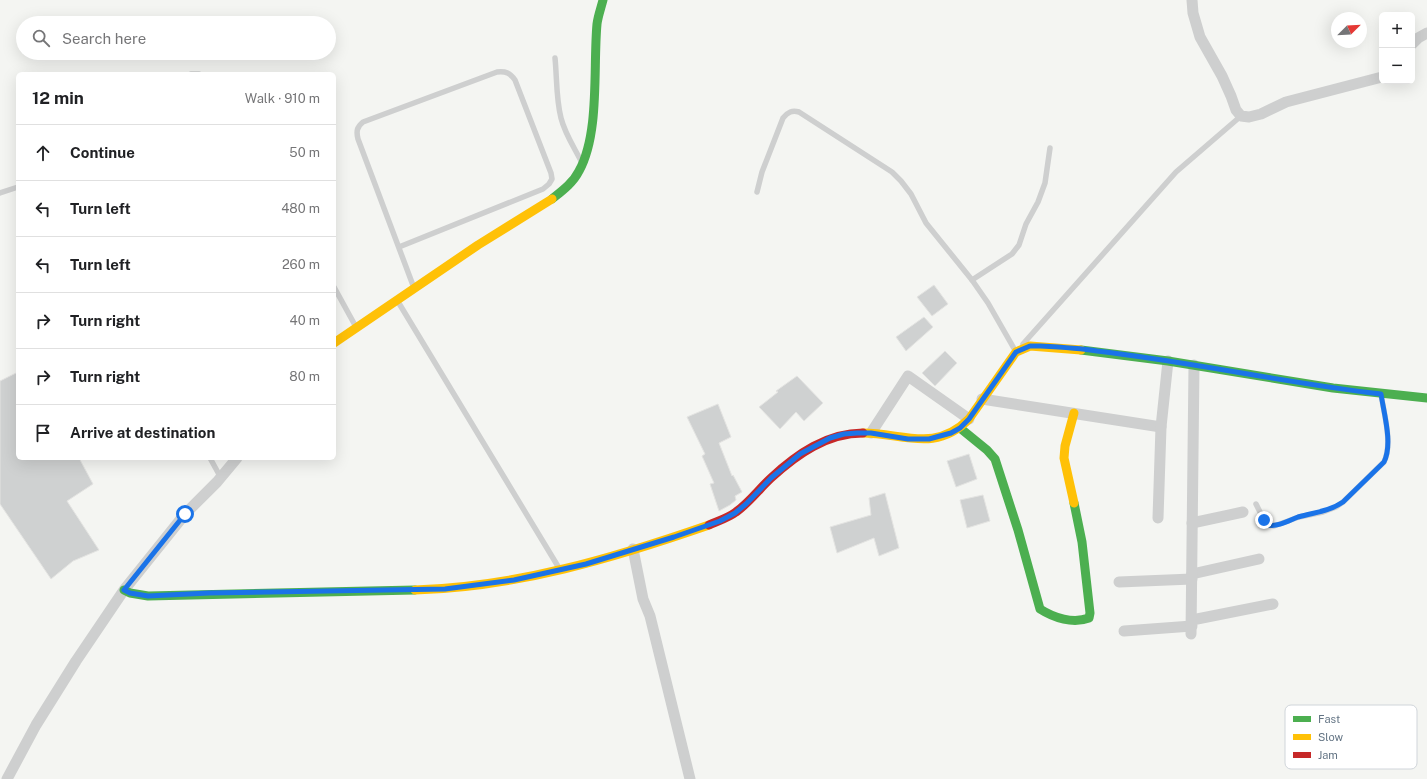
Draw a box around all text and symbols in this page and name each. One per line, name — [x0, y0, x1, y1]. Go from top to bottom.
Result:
north arrow — [1331, 12, 1367, 48]
map controls — [1379, 12, 1415, 84]
button: + — [1379, 12, 1415, 48]
search box — [16, 16, 336, 60]
icon: search — [30, 27, 52, 49]
text: Search here — [62, 30, 146, 47]
button: − — [1379, 48, 1415, 84]
text: 12 min — [32, 88, 84, 108]
text: Walk · 910 m — [245, 91, 320, 106]
icon: ahead — [32, 142, 54, 164]
text: Continue — [70, 144, 135, 161]
text: 50 m — [289, 145, 320, 160]
icon: left — [32, 198, 54, 220]
text: Turn left — [70, 200, 131, 217]
text: 480 m — [281, 201, 320, 216]
icon: left — [32, 254, 54, 276]
text: Turn left — [70, 256, 131, 273]
text: 260 m — [282, 257, 320, 272]
icon: right — [32, 310, 54, 332]
text: Turn right — [70, 312, 140, 329]
text: 40 m — [289, 313, 320, 328]
icon: right — [32, 366, 54, 388]
text: Turn right — [70, 368, 140, 385]
text: 80 m — [289, 369, 320, 384]
icon: arrive — [32, 422, 54, 444]
text: Arrive at destination — [70, 424, 215, 441]
route start — [176, 505, 194, 523]
route end — [1255, 511, 1273, 529]
legend — [1285, 705, 1417, 769]
text: Fast — [1318, 713, 1340, 725]
text: Slow — [1318, 731, 1344, 743]
text: Jam — [1318, 749, 1338, 761]

